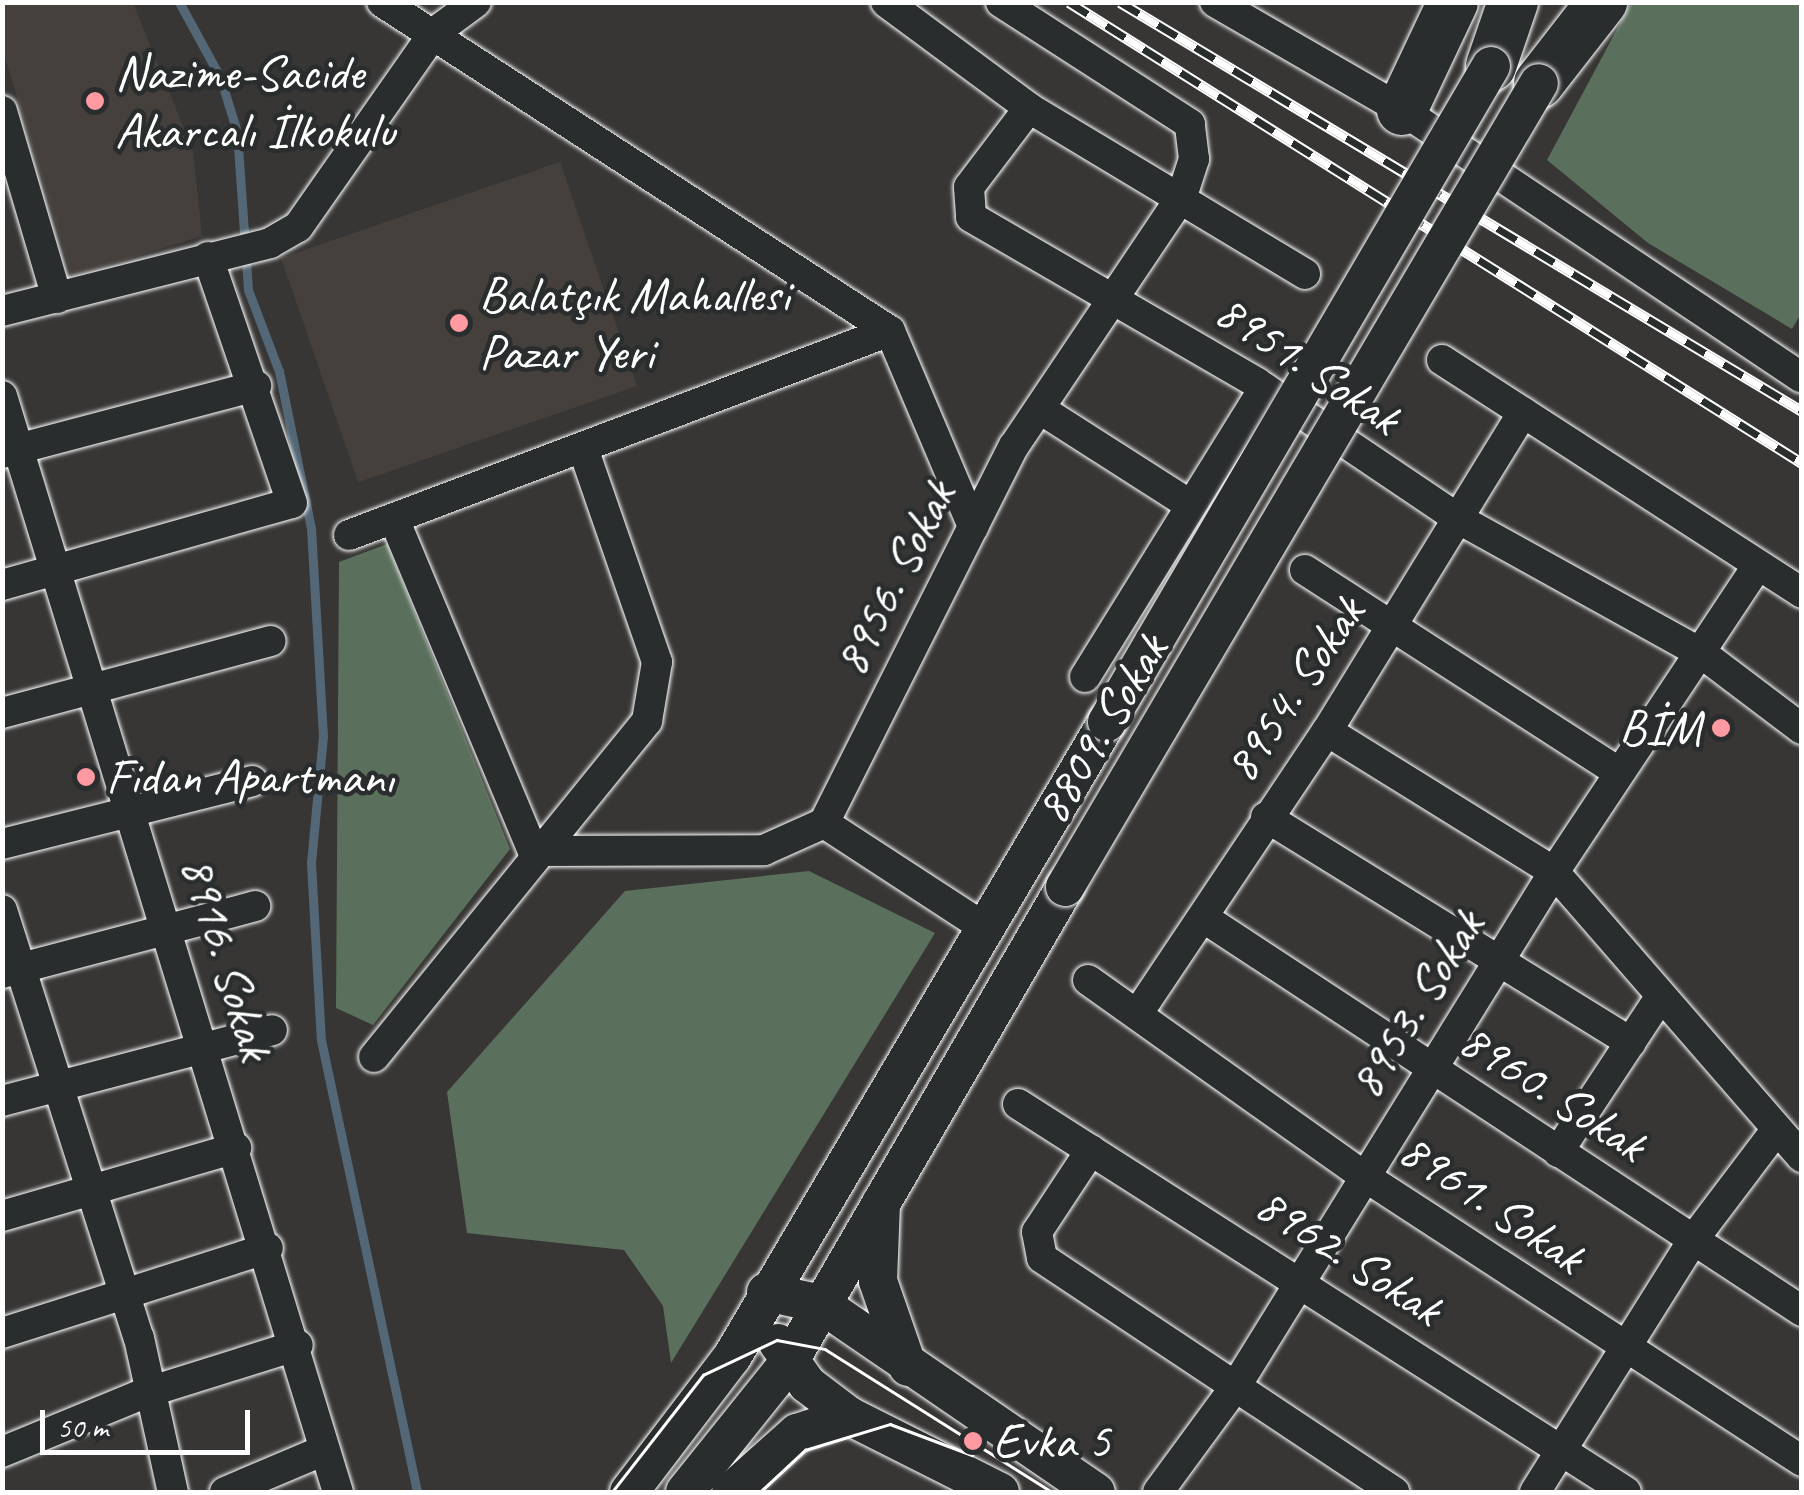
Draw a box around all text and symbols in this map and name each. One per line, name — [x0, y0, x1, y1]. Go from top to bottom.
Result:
place label: Nazime-Sacide Akarcalı İlkokulu — [115, 42, 395, 160]
marker: Nazime-Sacide Akarcalı İlkokulu — [84, 90, 106, 112]
place label: Balatçık Mahallesi Pazar Yeri — [479, 264, 790, 382]
street label: 8951. Sokak — [1204, 280, 1412, 448]
marker: Balatçık Mahallesi Pazar Yeri — [448, 312, 470, 334]
street label: 8956. Sokak — [820, 471, 968, 685]
street label: 8954. Sokak — [1210, 585, 1378, 793]
street label: 8809. Sokak — [1021, 624, 1181, 834]
place label: BİM — [1619, 698, 1701, 758]
marker: BİM — [1710, 717, 1732, 739]
place label: Fidan Apartmanı — [106, 747, 393, 807]
marker: Fidan Apartmanı — [75, 766, 97, 788]
street label: 8916. Sokak — [168, 849, 286, 1067]
street label: 8953. Sokak — [1335, 899, 1497, 1109]
street label: 8960. Sokak — [1449, 1010, 1657, 1174]
street label: 8961. Sokak — [1388, 1119, 1596, 1287]
street label: 8962. Sokak — [1245, 1174, 1453, 1338]
scale bar — [45, 1390, 255, 1452]
text: 50 m — [57, 1408, 108, 1446]
place label: Evka 5 — [993, 1411, 1110, 1471]
marker: Evka 5 — [962, 1430, 984, 1452]

